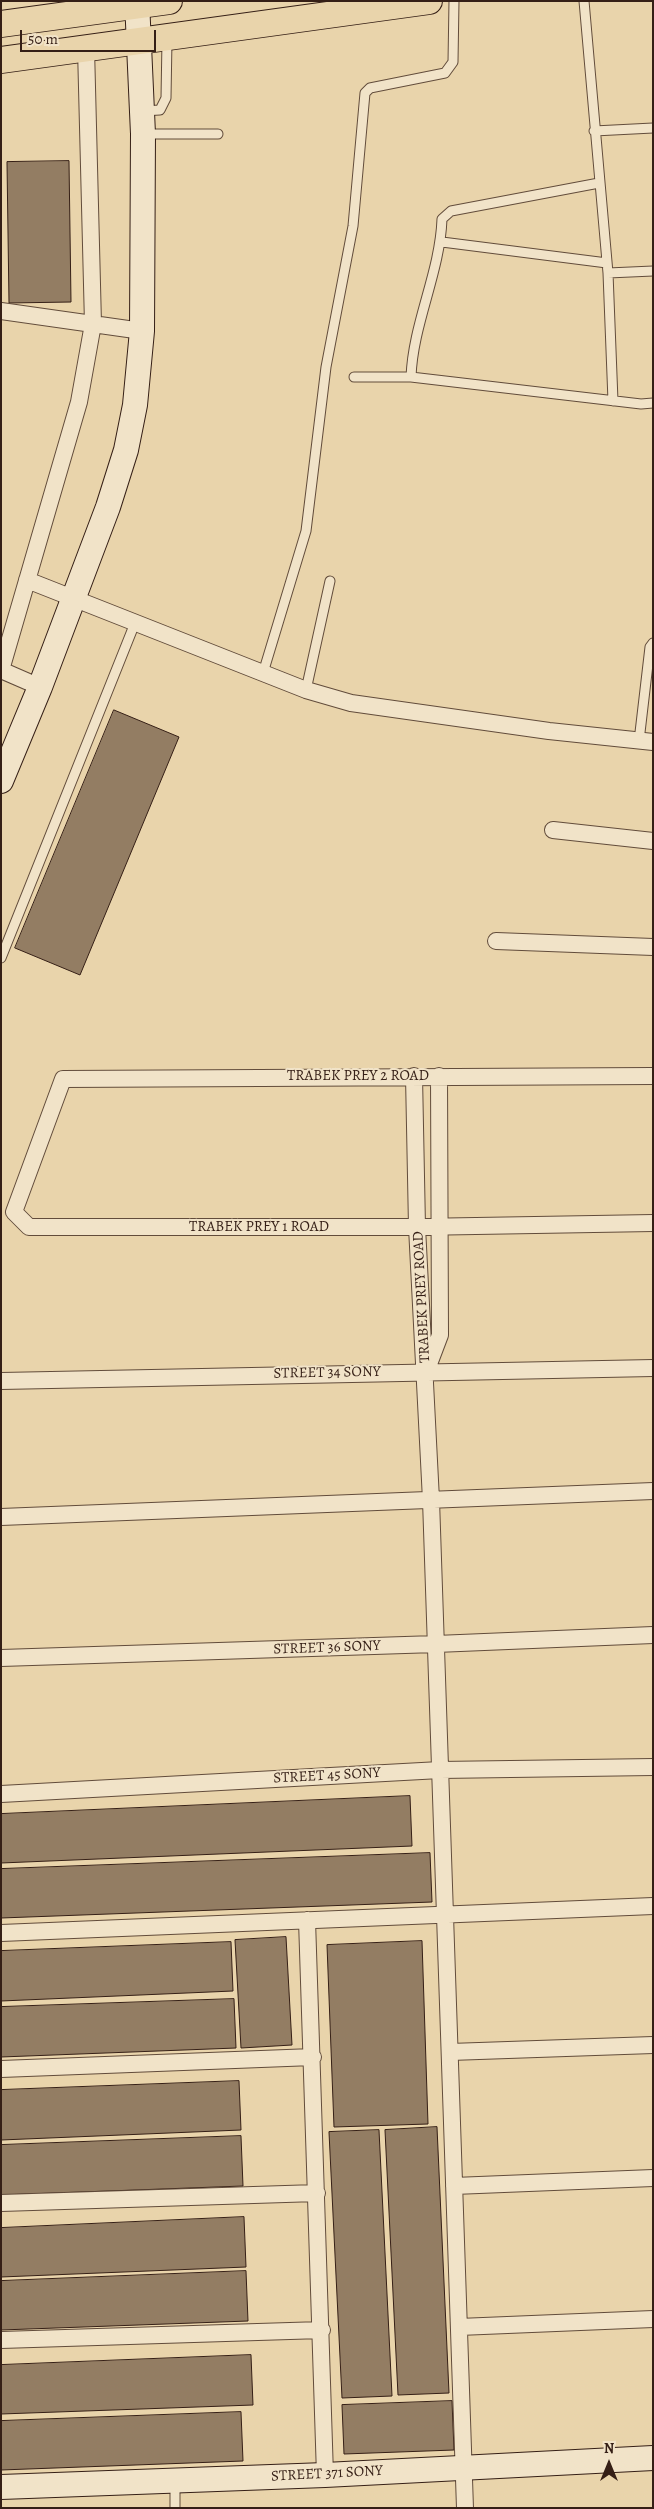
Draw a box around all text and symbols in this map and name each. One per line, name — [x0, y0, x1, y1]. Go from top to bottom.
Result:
scale bar — [22, 20, 159, 52]
text: 50 m — [28, 29, 58, 49]
street label: TRABEK PREY 2 ROAD — [287, 1067, 429, 1085]
street label: TRABEK PREY 1 ROAD — [189, 1218, 329, 1236]
street label: TRABEK PREY ROAD — [410, 1231, 434, 1363]
street label: STREET 34 SONY — [273, 1363, 381, 1383]
street label: STREET 36 SONY — [273, 1637, 381, 1659]
street label: STREET 45 SONY — [273, 1764, 381, 1788]
north arrow — [584, 2439, 634, 2489]
text: N — [604, 2439, 614, 2458]
street label: STREET 371 SONY — [271, 2462, 383, 2486]

